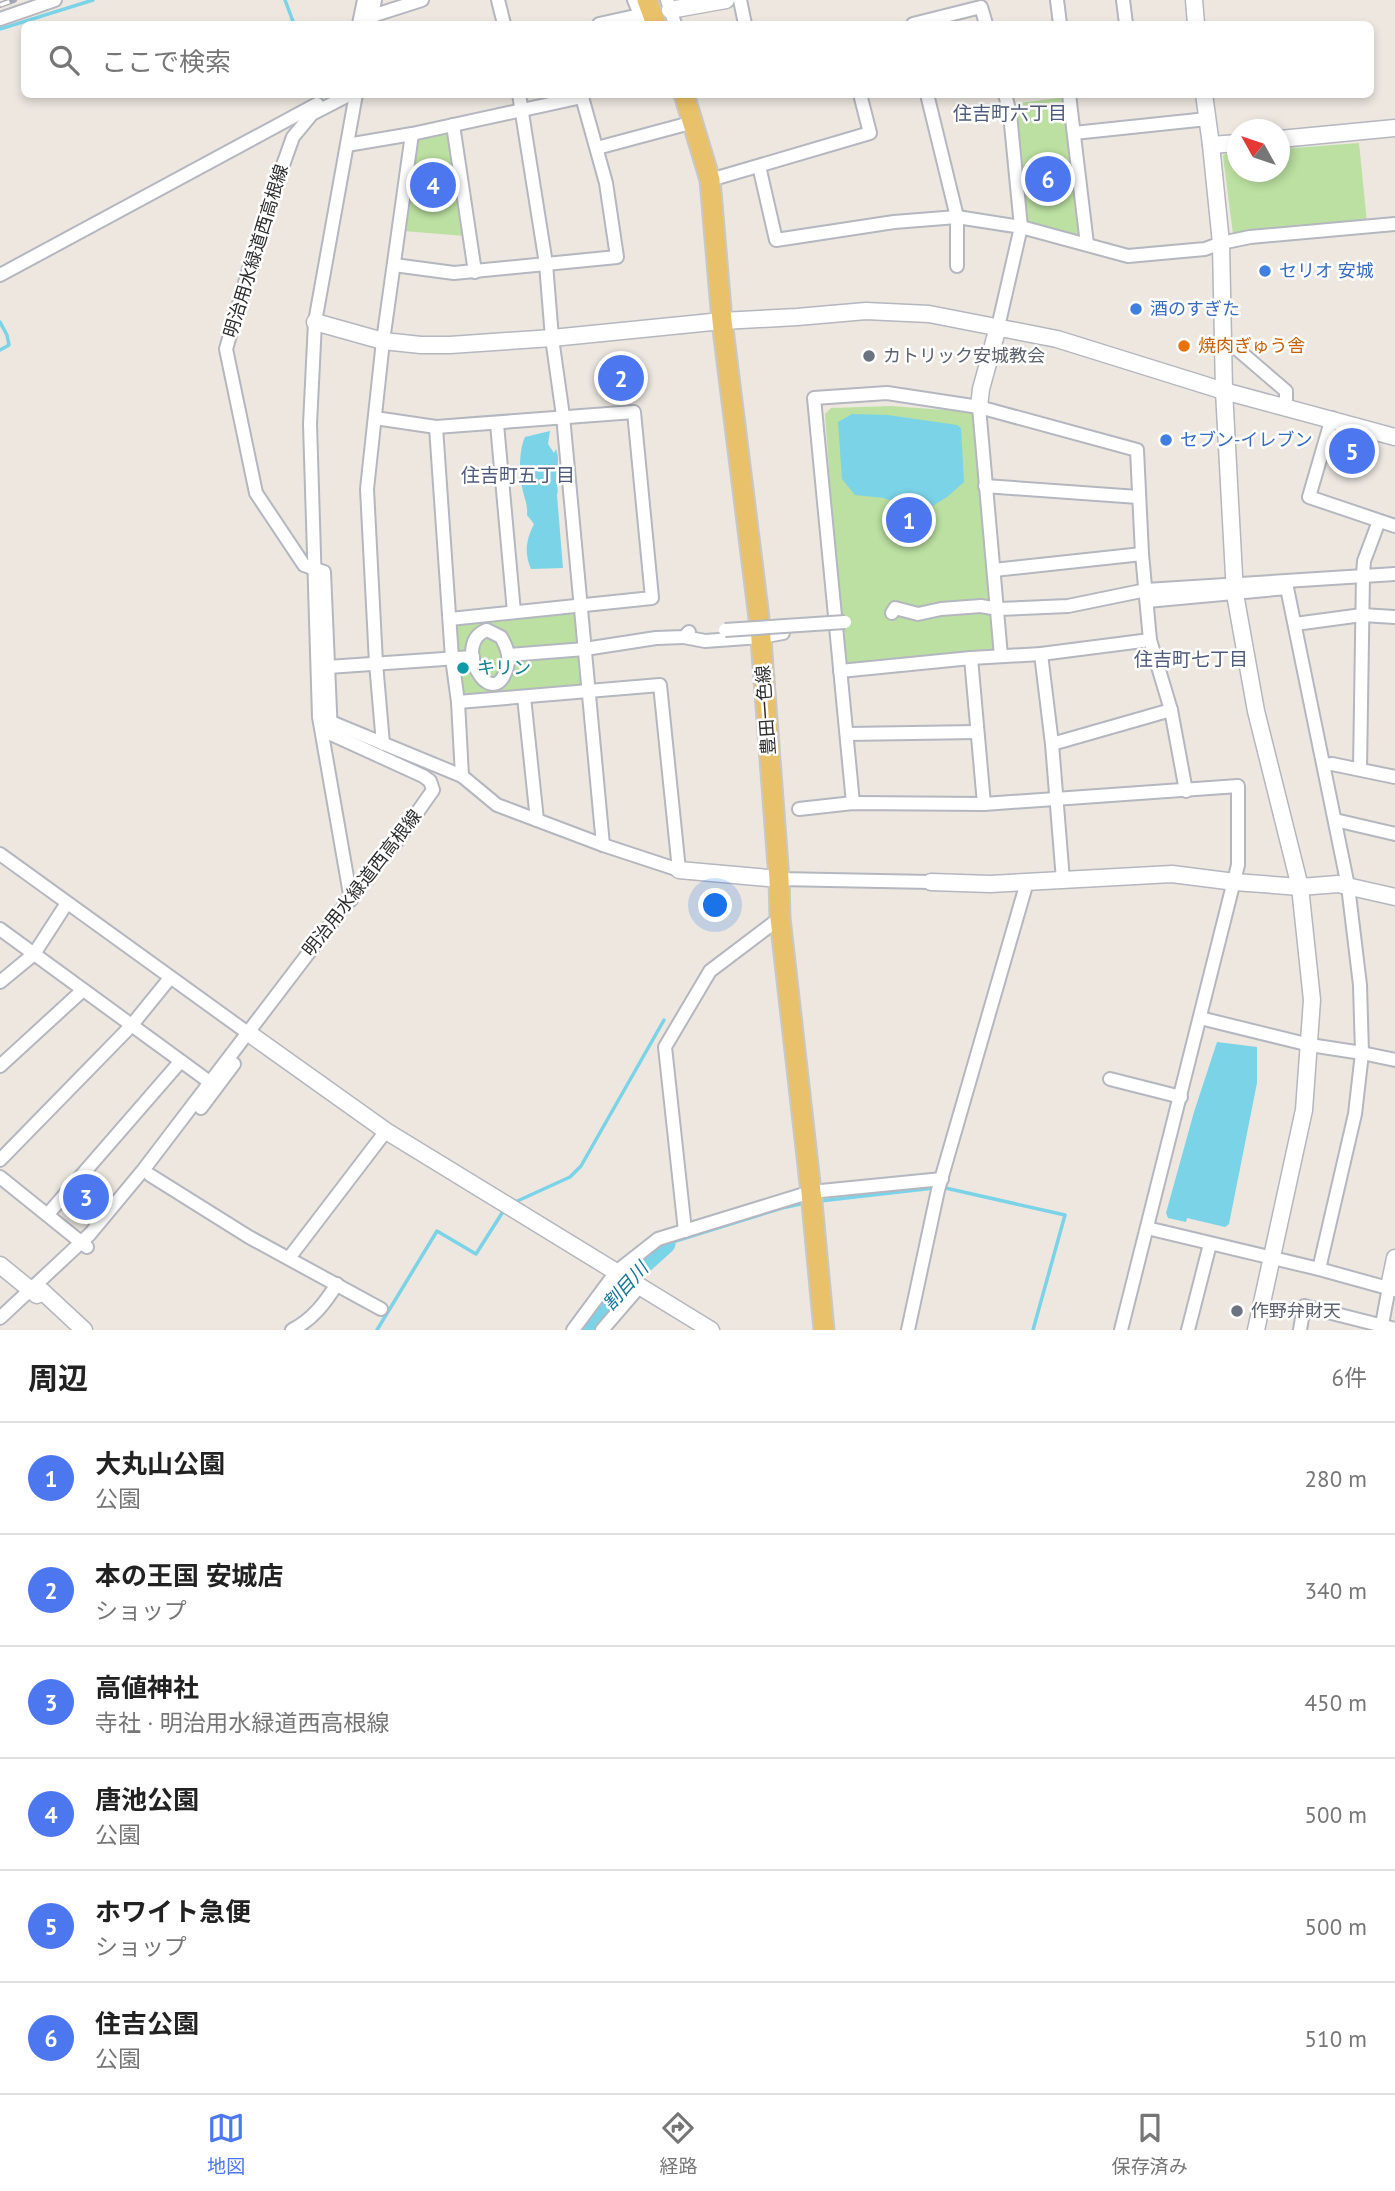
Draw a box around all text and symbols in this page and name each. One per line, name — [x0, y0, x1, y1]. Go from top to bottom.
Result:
search box — [21, 21, 1374, 98]
icon: search — [45, 41, 83, 79]
text: ここで検索 — [101, 45, 231, 78]
district label: 住吉町六丁目 — [953, 101, 1067, 125]
north arrow — [1227, 119, 1290, 182]
pin: 6 — [1025, 153, 1071, 205]
pin: 4 — [410, 159, 456, 211]
street label: 明治用水緑道西高根線 — [218, 161, 293, 340]
place label: セリオ 安城 — [1279, 259, 1374, 282]
marker: セリオ 安城 — [1257, 263, 1273, 279]
place label: 酒のすぎた — [1150, 297, 1240, 320]
marker: 酒のすぎた — [1128, 301, 1144, 317]
place label: 焼肉ぎゅう舎 — [1198, 334, 1305, 357]
marker: 焼肉ぎゅう舎 — [1176, 338, 1192, 354]
place label: カトリック安城教会 — [883, 344, 1045, 367]
marker: カトリック安城教会 — [861, 348, 877, 364]
pin: 2 — [598, 352, 644, 404]
pin: 5 — [1329, 425, 1375, 477]
place label: セブン-イレブン — [1180, 428, 1312, 451]
marker: セブン-イレブン — [1158, 432, 1174, 448]
district label: 住吉町五丁目 — [461, 463, 575, 487]
pin: 1 — [886, 494, 932, 546]
district label: 住吉町七丁目 — [1134, 647, 1248, 671]
place label: キリン — [477, 656, 531, 679]
marker: キリン — [455, 660, 471, 676]
street label: 豊田一色線 — [751, 664, 780, 756]
street label: 明治用水緑道西高根線 — [297, 805, 426, 961]
your location — [698, 888, 732, 922]
pin: 3 — [63, 1171, 109, 1223]
water label: 割目川 — [597, 1255, 654, 1315]
place label: 作野弁財天 — [1251, 1299, 1341, 1322]
marker: 作野弁財天 — [1229, 1303, 1245, 1319]
text: 周辺 — [28, 1358, 88, 1397]
text: 6件 — [1331, 1363, 1367, 1392]
text: 大丸山公園 — [95, 1447, 225, 1480]
text: 1 — [44, 1464, 58, 1493]
text: 280 m — [1305, 1464, 1367, 1493]
text: 公園 — [95, 1484, 141, 1513]
text: 本の王国 安城店 — [95, 1559, 284, 1592]
text: 2 — [44, 1576, 58, 1605]
text: 340 m — [1305, 1576, 1367, 1605]
text: ショップ — [95, 1596, 187, 1625]
text: 高値神社 — [95, 1671, 199, 1704]
text: 3 — [44, 1688, 58, 1717]
text: 450 m — [1305, 1688, 1367, 1717]
text: 寺社 · 明治用水緑道西高根線 — [95, 1708, 389, 1737]
text: 唐池公園 — [95, 1783, 199, 1816]
text: 4 — [44, 1800, 58, 1829]
text: 500 m — [1305, 1800, 1367, 1829]
text: 公園 — [95, 1820, 141, 1849]
text: ホワイト急便 — [95, 1895, 251, 1928]
text: 5 — [44, 1912, 58, 1941]
text: 500 m — [1305, 1912, 1367, 1941]
text: ショップ — [95, 1932, 187, 1961]
text: 住吉公園 — [95, 2007, 199, 2040]
text: 6 — [44, 2024, 58, 2053]
text: 510 m — [1305, 2024, 1367, 2053]
text: 公園 — [95, 2044, 141, 2073]
tab: 地図 — [207, 2109, 245, 2178]
tab: 経路 — [659, 2109, 698, 2178]
tab: 保存済み — [1112, 2109, 1188, 2178]

